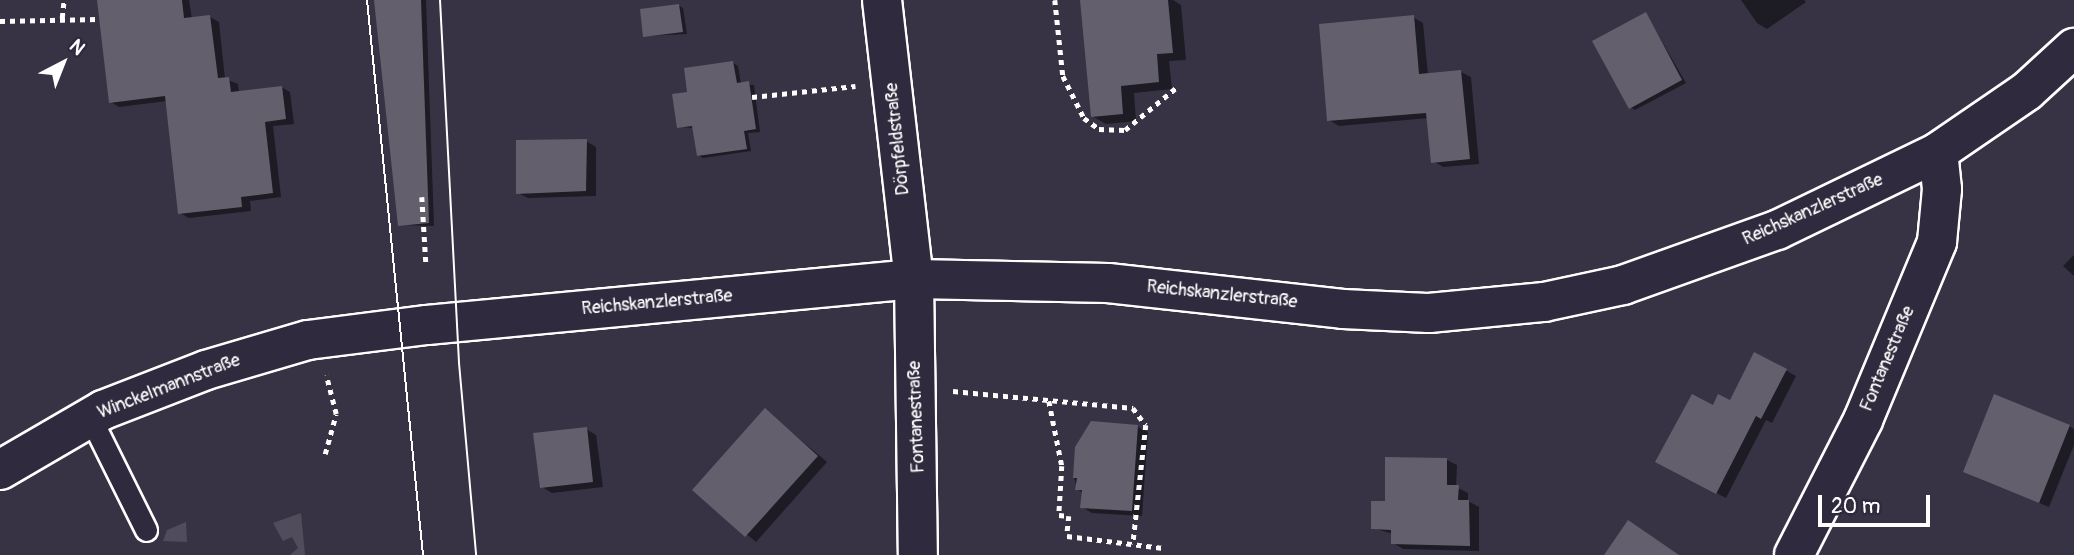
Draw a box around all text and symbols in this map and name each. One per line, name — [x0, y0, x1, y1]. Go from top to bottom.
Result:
north arrow — [28, 28, 98, 98]
text: N — [64, 34, 90, 61]
street label: Dörpfeldstraße — [881, 82, 915, 196]
street label: Reichskanzlerstraße — [1739, 169, 1887, 251]
street label: Reichskanzlerstraße — [1146, 276, 1298, 314]
street label: Reichskanzlerstraße — [581, 286, 733, 320]
street label: Fontanestraße — [1856, 303, 1920, 415]
street label: Winckelmannstraße — [95, 350, 243, 424]
street label: Fontanestraße — [904, 360, 930, 474]
scale bar — [1822, 482, 1934, 526]
text: 20 m — [1831, 493, 1880, 520]

